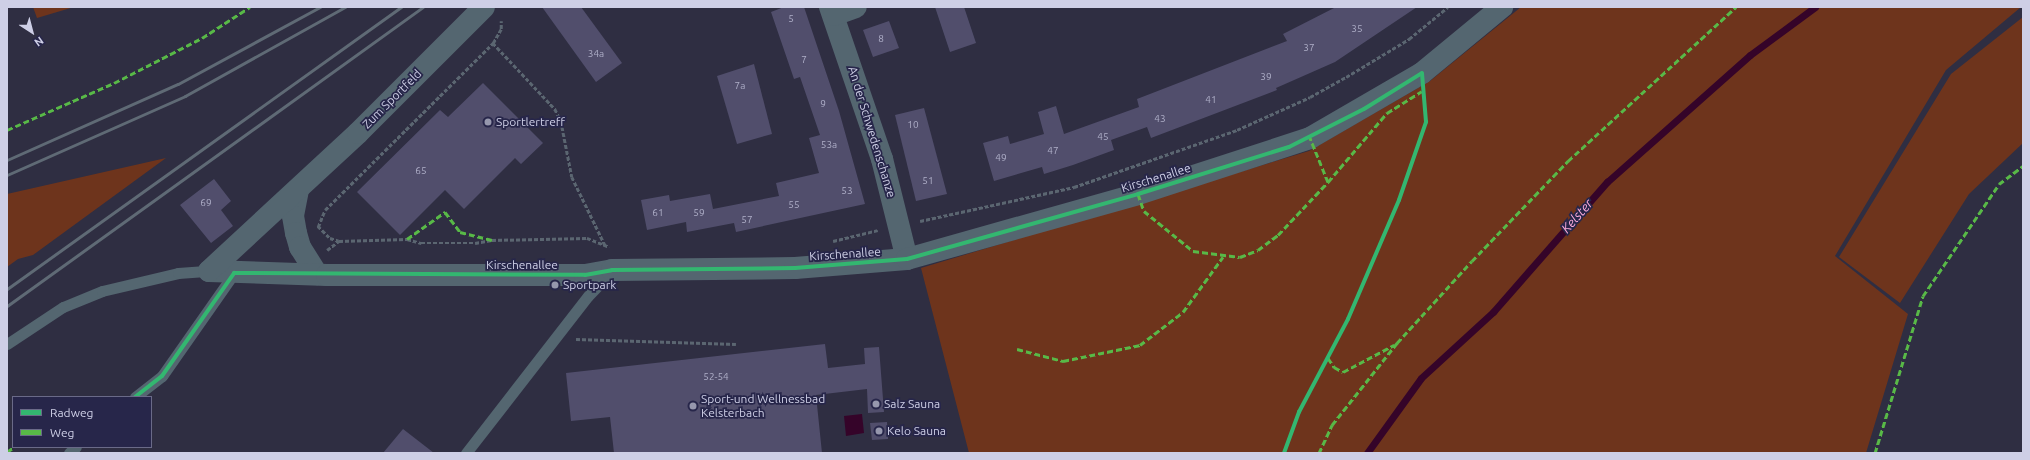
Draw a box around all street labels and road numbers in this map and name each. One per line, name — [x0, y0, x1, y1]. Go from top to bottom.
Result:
street label: An der Schwedenschanze — [845, 65, 899, 199]
street label: Zum Sportfeld — [359, 66, 425, 132]
street label: Kirschenallee — [1120, 161, 1192, 195]
street label: Kirschenallee — [809, 244, 881, 264]
street label: Kirschenallee — [486, 258, 558, 272]

